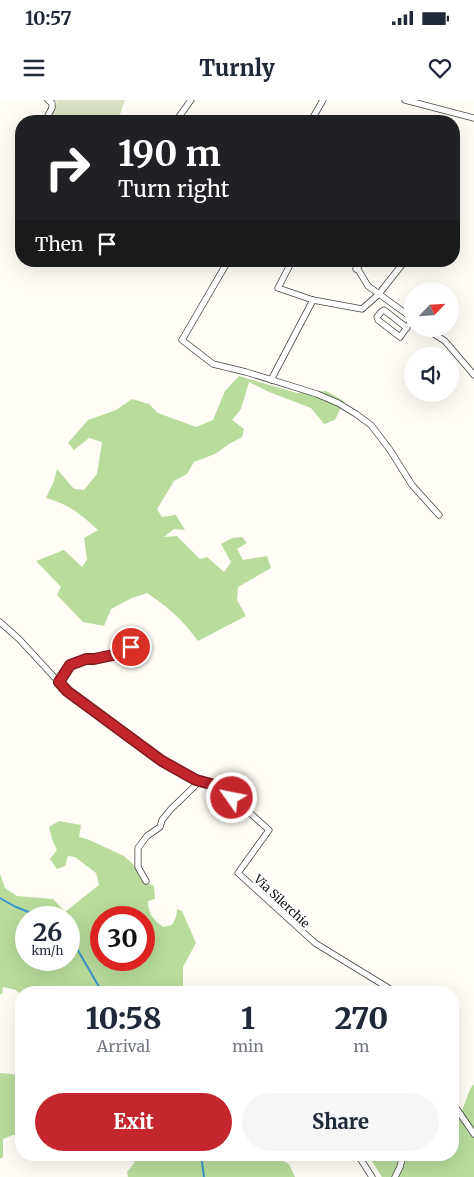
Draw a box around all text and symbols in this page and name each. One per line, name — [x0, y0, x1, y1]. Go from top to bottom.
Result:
text: 10:57 — [25, 6, 72, 30]
icon: menu — [20, 54, 48, 82]
text: Turnly — [199, 54, 275, 82]
icon: heart — [426, 54, 454, 82]
text: 190 m — [118, 132, 221, 176]
icon: right — [35, 135, 100, 200]
text: Turn right — [118, 175, 229, 203]
icon: arrive — [93, 230, 121, 258]
text: Then — [35, 232, 83, 256]
north arrow — [404, 282, 459, 338]
map controls — [404, 282, 459, 402]
button: sound — [404, 347, 459, 402]
pin — [110, 626, 152, 668]
icon: arrive — [117, 633, 145, 661]
position arrow — [205, 771, 257, 823]
street label: Via Silerchie — [250, 871, 313, 931]
speed limit sign: 30 — [90, 906, 155, 971]
text: 26 — [33, 916, 62, 948]
text: km/h — [32, 943, 63, 958]
text: 10:58 — [86, 999, 162, 1037]
text: 1 — [241, 999, 255, 1037]
text: 270 — [334, 999, 388, 1037]
text: Arrival — [97, 1036, 150, 1056]
text: min — [232, 1036, 264, 1056]
text: m — [353, 1036, 369, 1056]
button: Exit — [35, 1093, 232, 1151]
button: Share — [242, 1093, 439, 1151]

